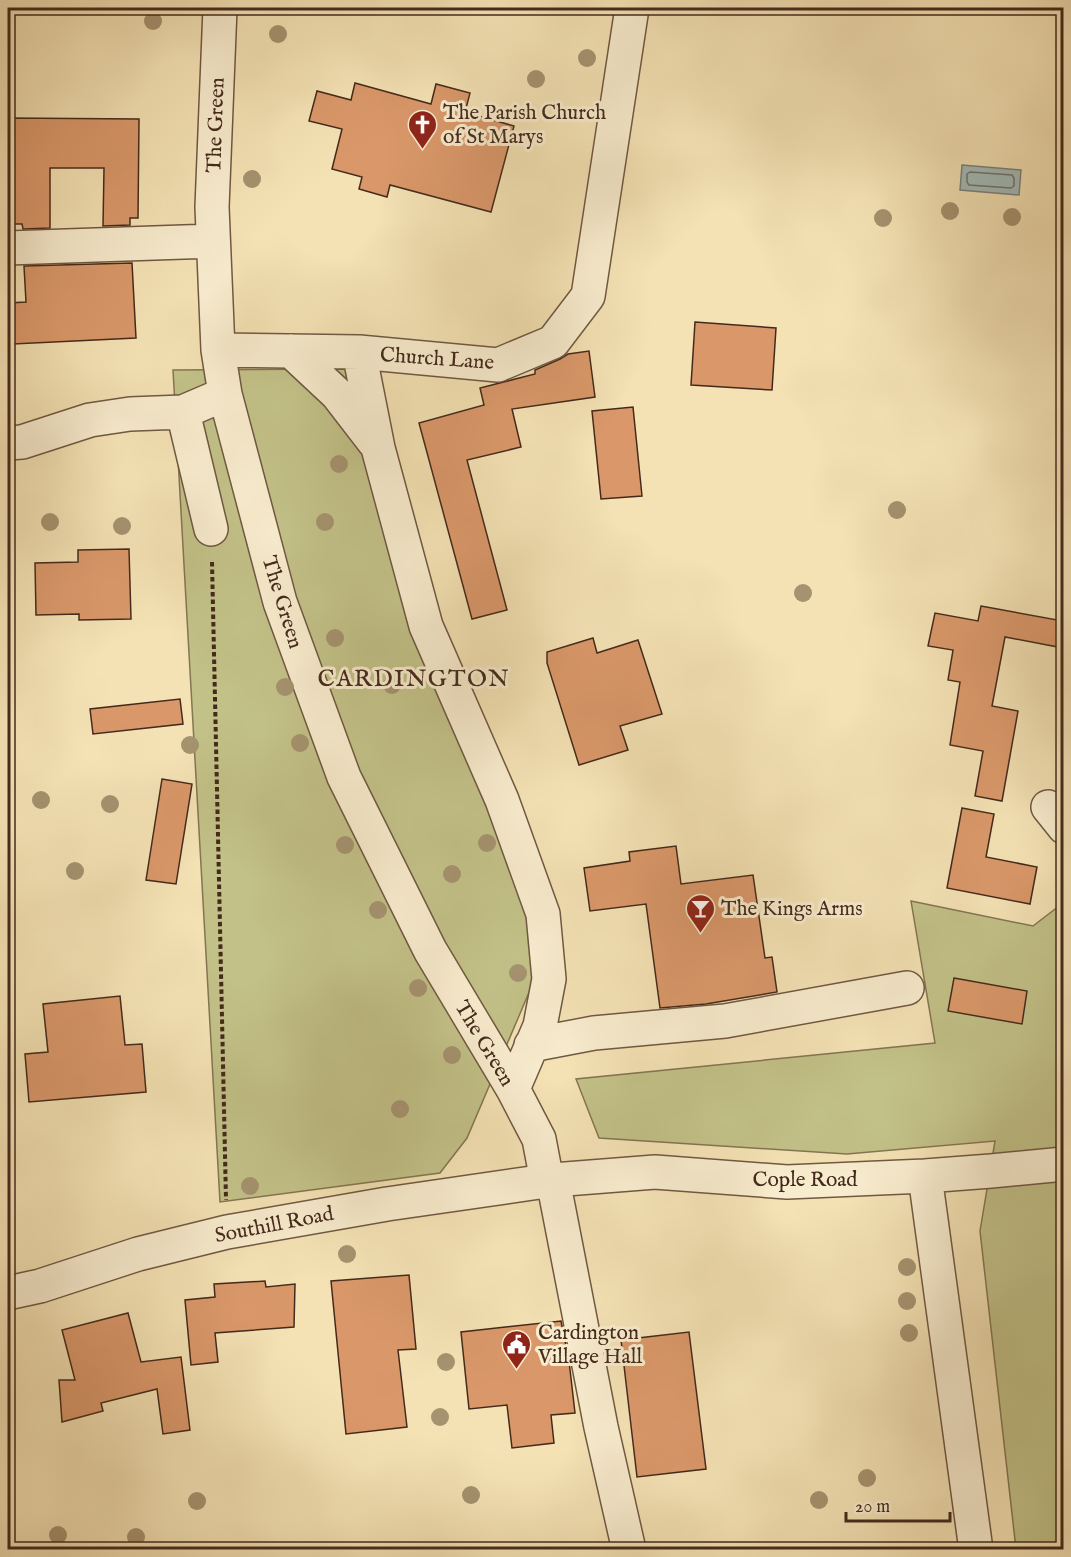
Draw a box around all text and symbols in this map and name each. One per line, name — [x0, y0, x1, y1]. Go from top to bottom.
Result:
street label: The Green — [201, 77, 232, 173]
place label: The Parish Church of St Marys — [443, 100, 606, 151]
church icon: The Parish Church of St Marys — [406, 108, 438, 150]
street label: Church Lane — [379, 342, 495, 377]
street label: The Green — [255, 553, 308, 652]
district label: CARDINGTON — [318, 664, 510, 695]
bar icon: The Kings Arms — [684, 892, 716, 934]
place label: The Kings Arms — [721, 896, 863, 923]
street label: The Green — [448, 996, 520, 1092]
street label: Cople Road — [753, 1167, 858, 1194]
street label: Southill Road — [213, 1201, 337, 1250]
place label: Cardington Village Hall — [537, 1320, 642, 1371]
public building icon: Cardington Village Hall — [501, 1328, 533, 1370]
scale bar — [846, 1485, 950, 1523]
text: 20 m — [855, 1496, 890, 1519]

